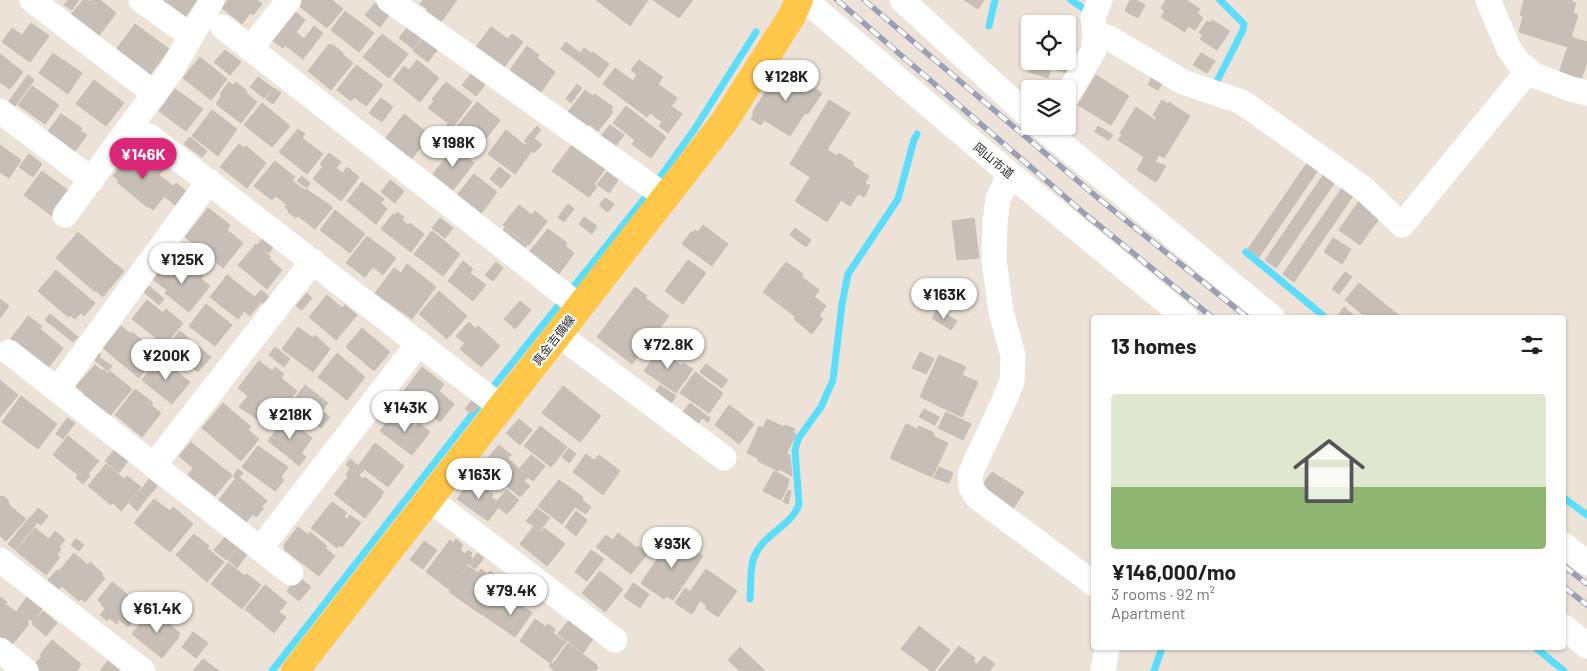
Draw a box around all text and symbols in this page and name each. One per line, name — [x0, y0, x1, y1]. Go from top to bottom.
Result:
map controls — [1021, 15, 1076, 135]
button: locate — [1021, 15, 1076, 70]
pin: ¥128K — [751, 59, 821, 102]
text: ¥128K — [764, 66, 808, 85]
button: layers — [1021, 80, 1076, 135]
pin: ¥198K — [418, 126, 488, 168]
text: ¥198K — [431, 132, 475, 151]
pin: ¥146K — [108, 138, 178, 180]
street label: 岡山市道 — [971, 139, 1017, 181]
text: ¥146K — [121, 144, 165, 163]
pin: ¥125K — [147, 242, 217, 285]
text: ¥125K — [160, 249, 204, 268]
pin: ¥163K — [909, 278, 979, 320]
text: ¥163K — [922, 284, 966, 303]
street label: 真金吉備線 — [529, 312, 577, 368]
pin: ¥72.8K — [627, 328, 709, 370]
icon: filters — [1518, 331, 1546, 359]
text: 13 homes — [1111, 333, 1196, 358]
text: ¥72.8K — [643, 334, 693, 353]
pin: ¥200K — [131, 338, 201, 381]
text: ¥200K — [142, 345, 190, 364]
pin: ¥143K — [370, 390, 440, 433]
text: ¥143K — [383, 397, 427, 416]
pin: ¥218K — [255, 398, 325, 440]
text: ¥218K — [268, 404, 312, 423]
icon: home — [1284, 426, 1374, 516]
pin: ¥163K — [444, 458, 514, 500]
text: ¥163K — [457, 464, 501, 483]
pin: ¥93K — [642, 526, 702, 569]
text: ¥93K — [653, 533, 691, 552]
text: ¥146,000/mo — [1111, 559, 1236, 584]
pin: ¥79.4K — [470, 574, 552, 616]
text: ¥79.4K — [485, 580, 537, 599]
text: 3 rooms · 92 m² — [1111, 584, 1215, 603]
pin: ¥61.4K — [116, 592, 198, 634]
text: ¥61.4K — [132, 598, 182, 617]
text: Apartment — [1111, 603, 1186, 622]

